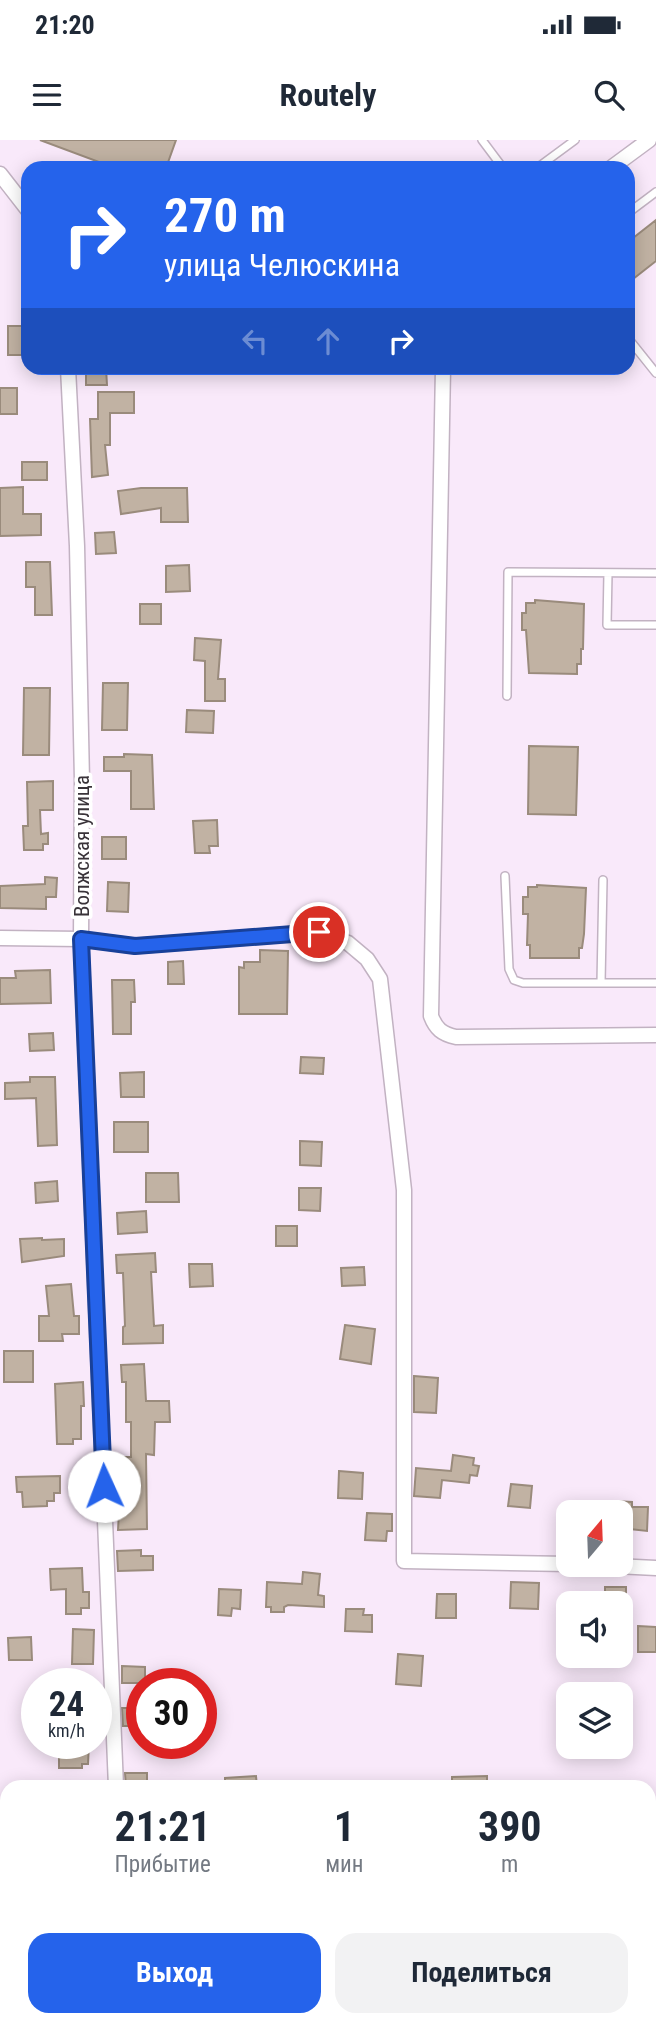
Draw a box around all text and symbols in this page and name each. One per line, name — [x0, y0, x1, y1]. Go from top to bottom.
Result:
text: 21:20 — [35, 10, 95, 40]
icon: menu — [28, 76, 66, 114]
text: Routely — [280, 76, 376, 114]
icon: search — [590, 76, 628, 114]
text: 270 m — [164, 187, 286, 244]
icon: right — [49, 189, 140, 280]
text: улица Челюскина — [164, 246, 400, 284]
icon: left — [236, 322, 274, 360]
icon: ahead — [309, 322, 347, 360]
icon: right — [382, 322, 420, 360]
street label: Волжская улица — [70, 775, 94, 917]
pin — [289, 902, 349, 962]
icon: arrive — [300, 913, 338, 951]
position arrow — [67, 1449, 141, 1523]
north arrow — [556, 1500, 634, 1577]
map controls — [556, 1500, 633, 1759]
button: sound — [556, 1591, 633, 1668]
speed limit sign: 30 — [126, 1668, 217, 1759]
button: layers — [556, 1682, 633, 1759]
text: 24 — [49, 1684, 84, 1725]
text: km/h — [48, 1720, 85, 1741]
text: 21:21 — [114, 1802, 211, 1851]
text: 1 — [334, 1802, 355, 1851]
text: 390 — [478, 1802, 542, 1851]
text: Прибытие — [114, 1851, 211, 1878]
text: мин — [325, 1851, 364, 1878]
text: m — [501, 1851, 518, 1878]
button: Выход — [28, 1933, 321, 2013]
button: Поделиться — [335, 1933, 628, 2013]

